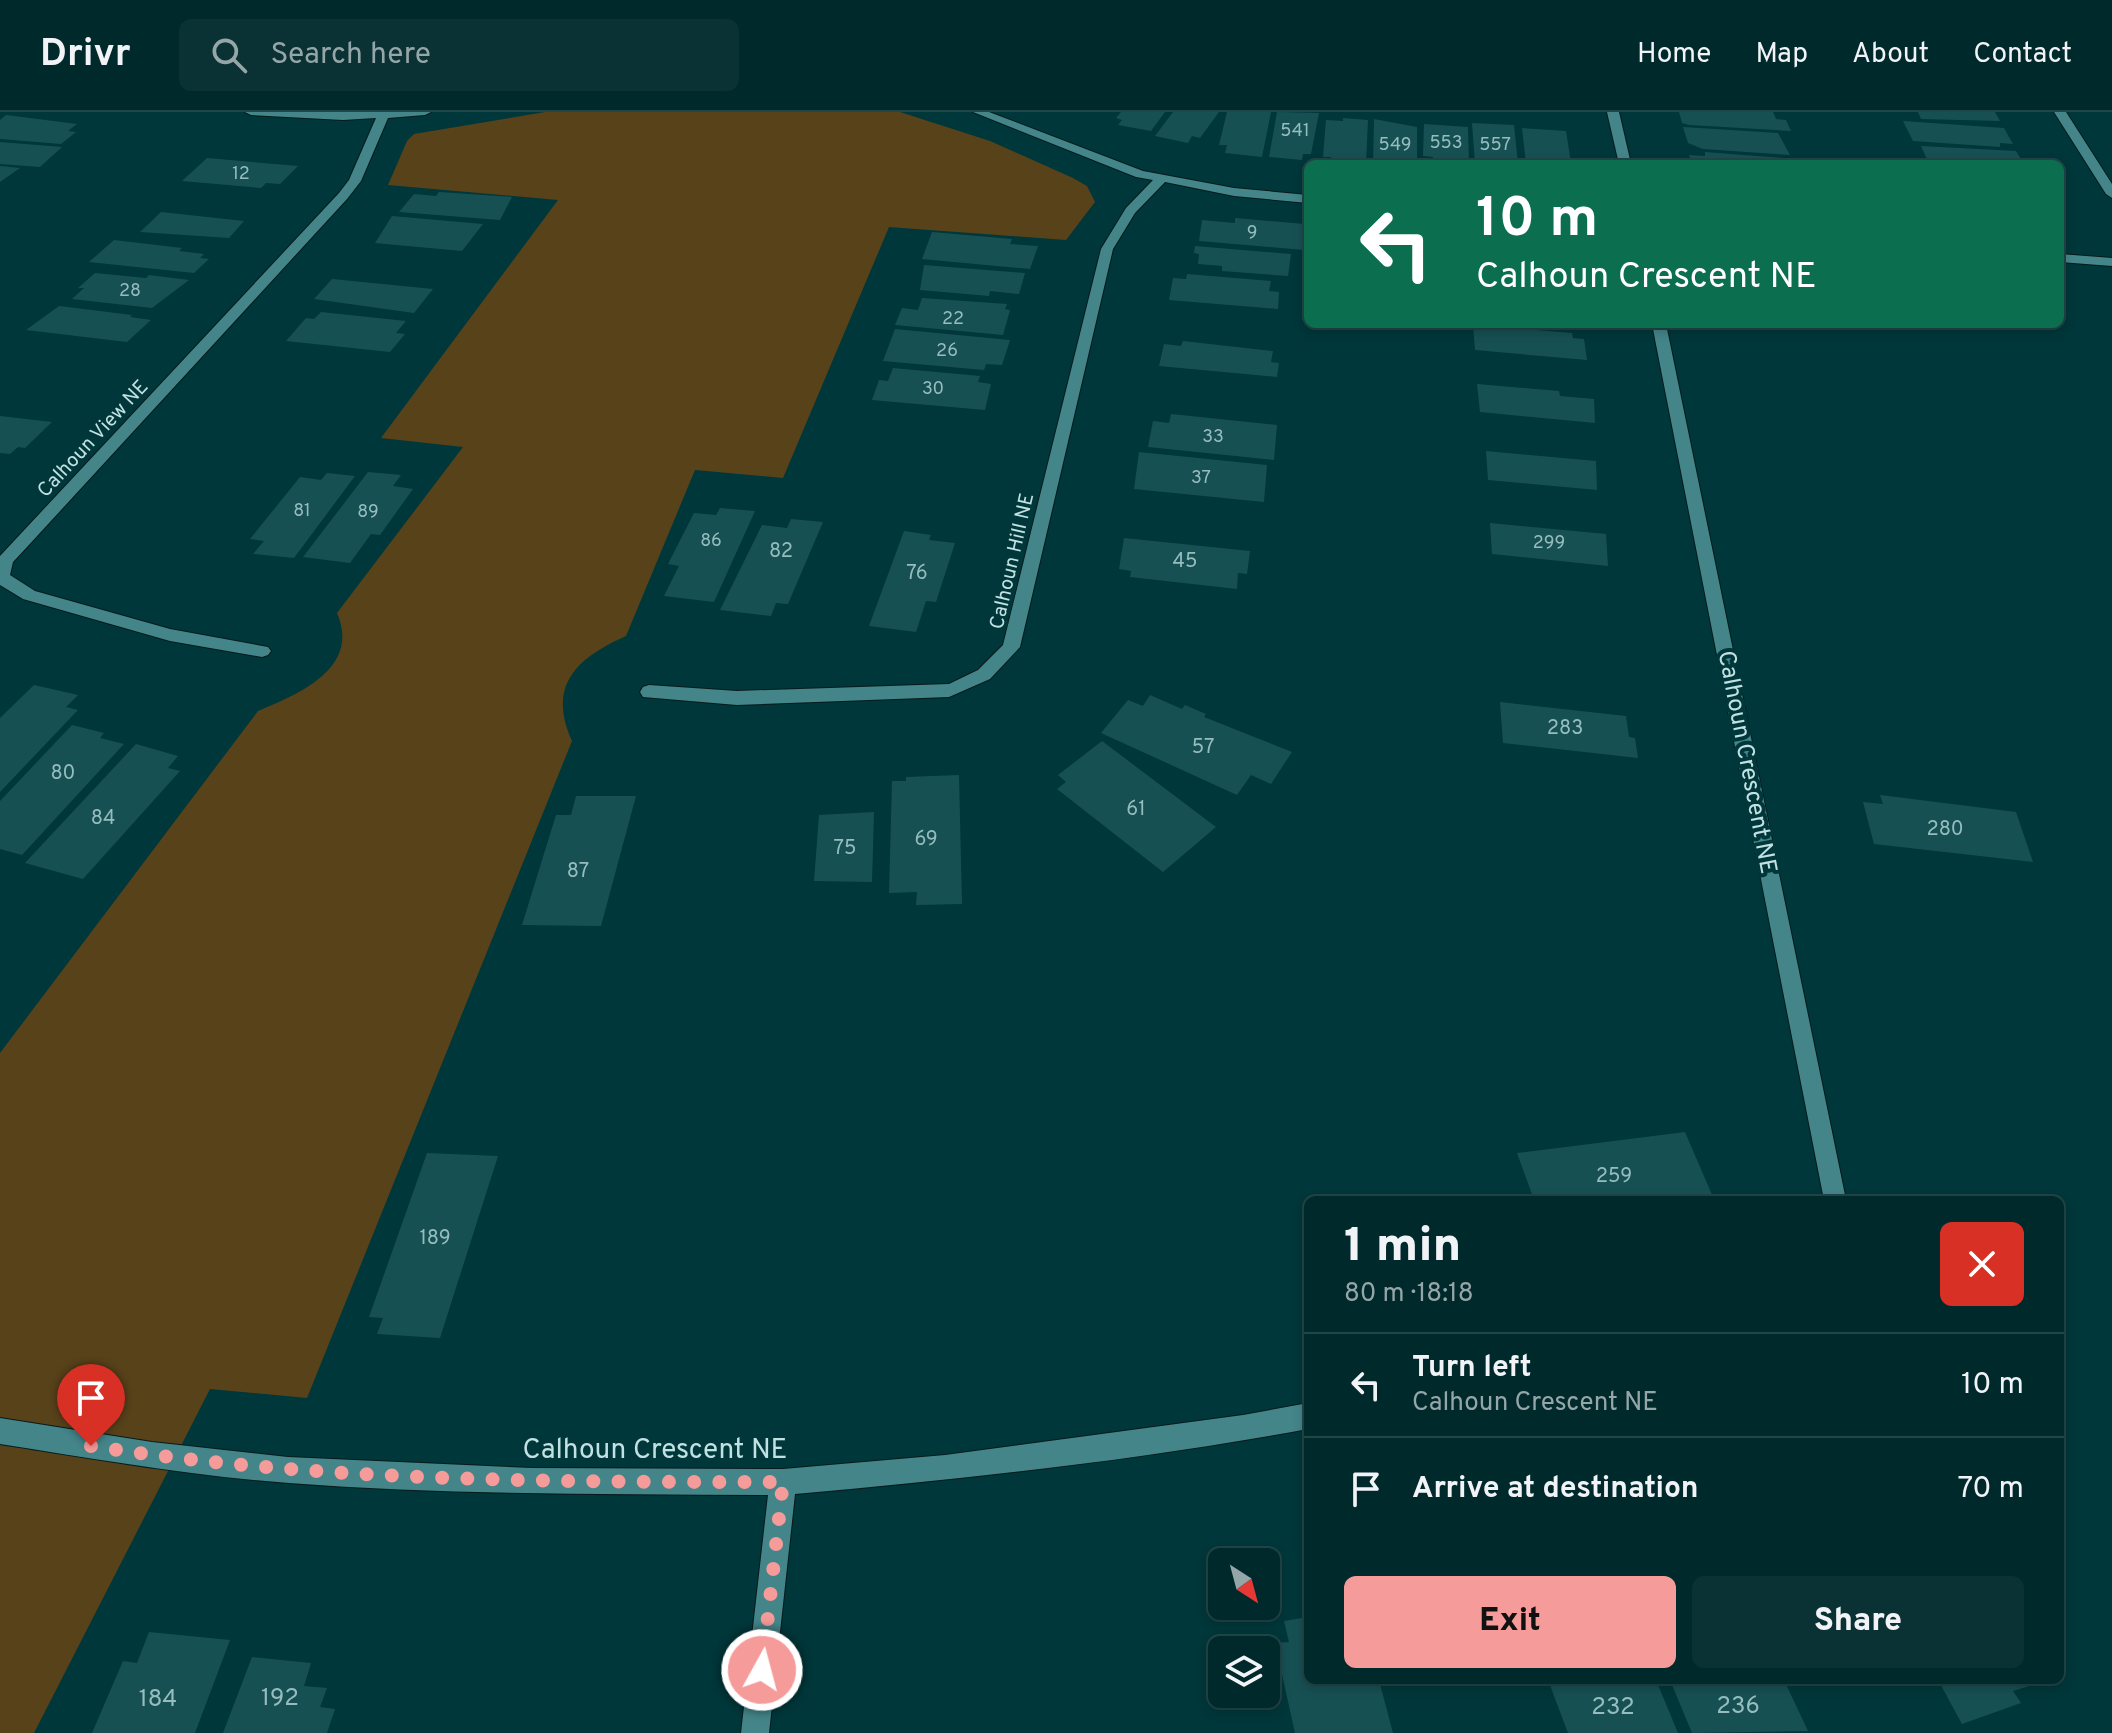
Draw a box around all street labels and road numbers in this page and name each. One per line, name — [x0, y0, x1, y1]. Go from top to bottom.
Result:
street label: Calhoun View NE — [32, 375, 155, 504]
street label: Calhoun Hill NE — [985, 491, 1041, 632]
street label: Calhoun Crescent NE — [1710, 648, 1782, 877]
street label: Calhoun Crescent NE — [523, 1433, 787, 1469]

